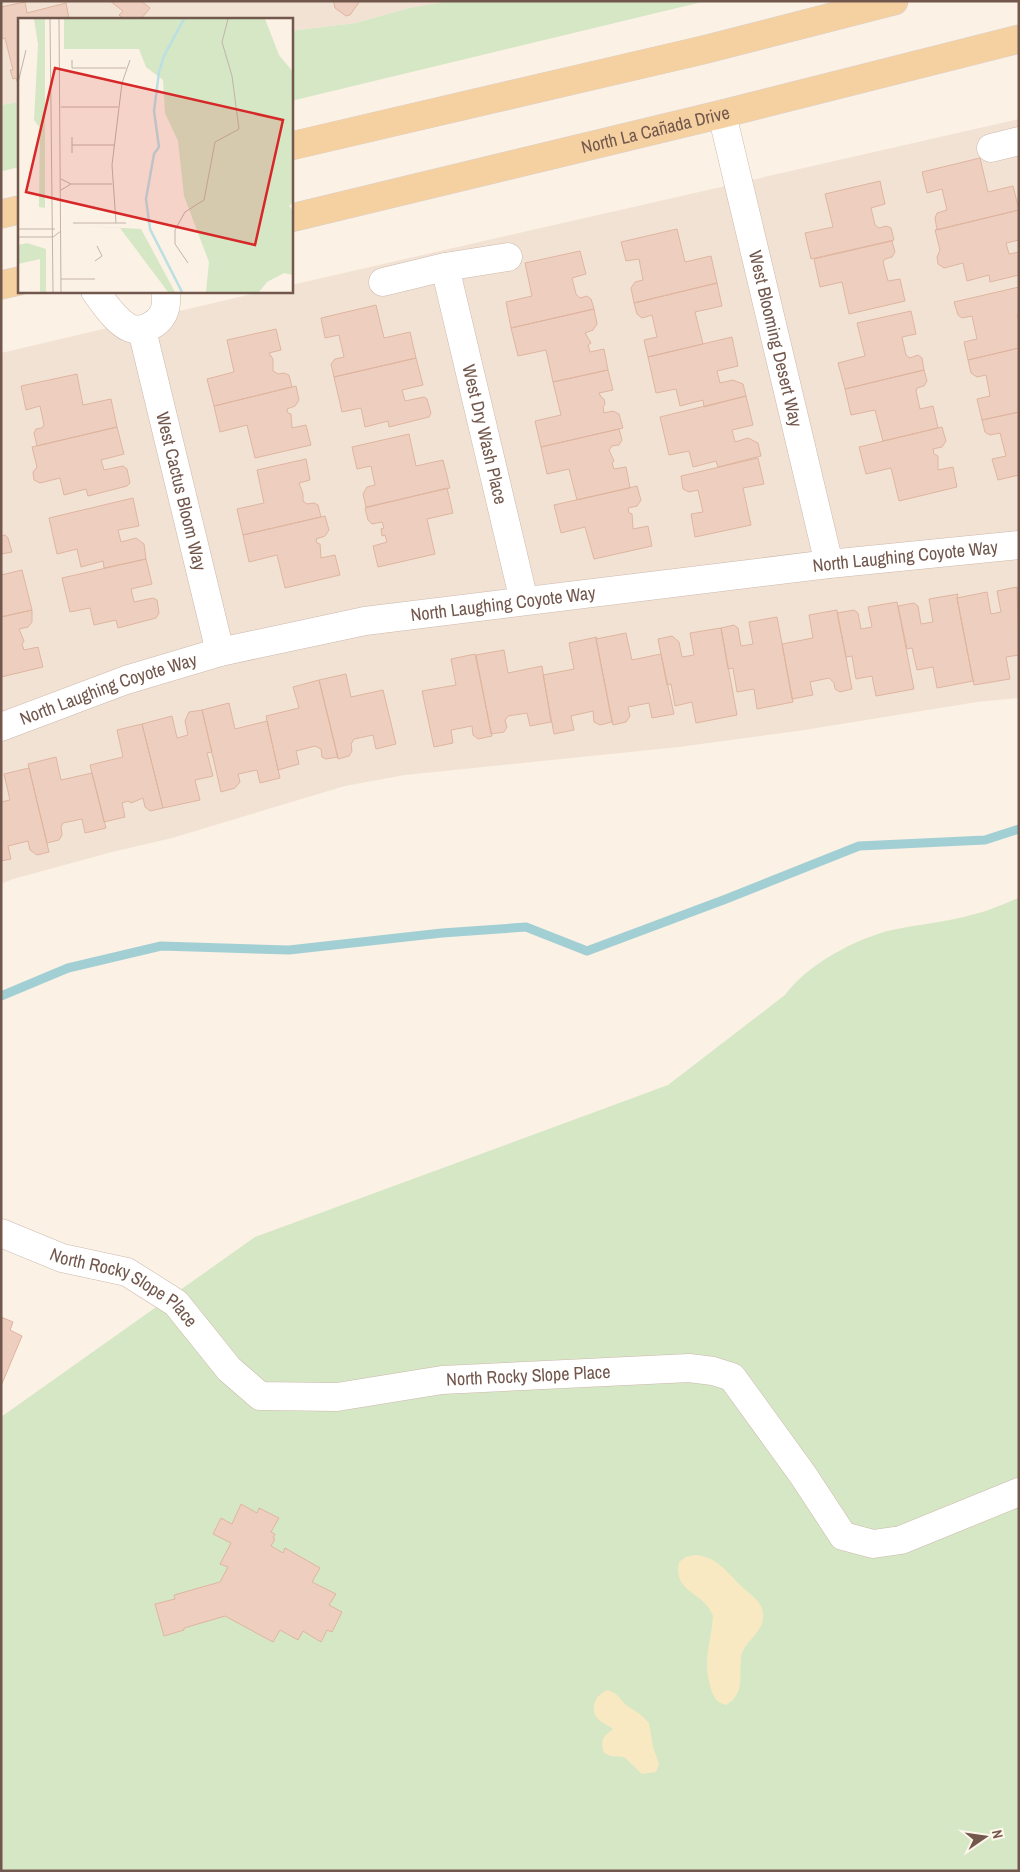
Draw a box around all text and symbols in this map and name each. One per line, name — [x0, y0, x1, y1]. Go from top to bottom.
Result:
inset map — [18, 18, 292, 292]
street label: North La Cañada Drive — [579, 100, 732, 160]
street label: West Blooming Desert Way — [743, 248, 809, 430]
street label: West Dry Wash Place — [456, 362, 514, 507]
street label: West Cactus Bloom Way — [150, 409, 213, 574]
street label: North Laughing Coyote Way — [811, 534, 1000, 578]
street label: North Laughing Coyote Way — [409, 580, 597, 627]
street label: North Laughing Coyote Way — [16, 646, 200, 731]
street label: North Rocky Slope Place — [46, 1241, 204, 1332]
street label: North Rocky Slope Place — [446, 1359, 611, 1392]
north arrow — [960, 1812, 1010, 1862]
text: N — [988, 1828, 1007, 1840]

